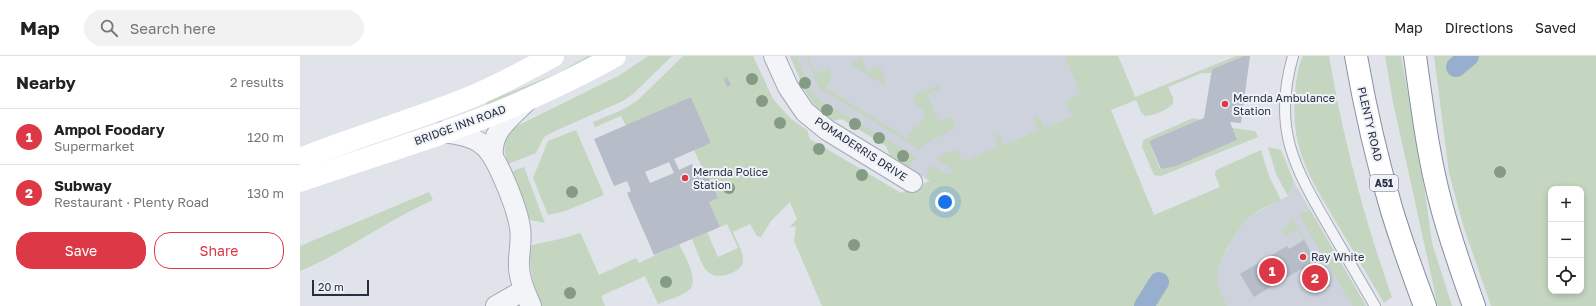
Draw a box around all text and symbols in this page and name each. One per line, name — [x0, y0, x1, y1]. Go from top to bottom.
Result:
search box — [84, 10, 364, 46]
text: Map — [20, 16, 60, 39]
icon: search — [98, 17, 120, 39]
text: Search here — [130, 19, 216, 37]
text: Map — [1394, 19, 1423, 36]
text: Directions — [1445, 19, 1513, 36]
text: Saved — [1535, 19, 1576, 36]
text: Nearby — [16, 72, 76, 93]
text: 2 results — [230, 74, 284, 90]
street label: PLENTY ROAD — [1356, 85, 1385, 163]
place label: Mernda Ambulance Station — [1233, 91, 1335, 117]
marker: Mernda Ambulance Station — [1220, 99, 1230, 109]
street label: BRIDGE INN ROAD — [412, 102, 508, 147]
street label: POMADERRIS DRIVE — [813, 114, 910, 183]
text: Ampol Foodary — [54, 120, 165, 138]
text: 1 — [26, 129, 32, 145]
text: 120 m — [247, 129, 284, 145]
text: Supermarket — [54, 138, 135, 154]
place label: Mernda Police Station — [693, 165, 768, 191]
marker: Mernda Police Station — [680, 173, 690, 183]
road number: A51 — [1370, 175, 1398, 191]
text: Subway — [54, 176, 112, 194]
text: 2 — [25, 185, 33, 201]
text: 130 m — [247, 185, 284, 201]
map controls — [1548, 186, 1584, 294]
button: + — [1548, 186, 1584, 222]
your location — [935, 192, 955, 212]
text: Restaurant · Plenty Road — [54, 194, 209, 210]
button: − — [1548, 222, 1584, 258]
button: Save — [16, 232, 146, 269]
button: Share — [154, 232, 284, 269]
place label: Ray White — [1311, 250, 1364, 263]
marker: Ray White — [1298, 252, 1308, 262]
pin: 1 — [1259, 256, 1285, 286]
button: locate — [1548, 258, 1584, 294]
pin: 2 — [1302, 263, 1328, 293]
scale bar — [312, 278, 369, 297]
text: 20 m — [318, 280, 344, 293]

